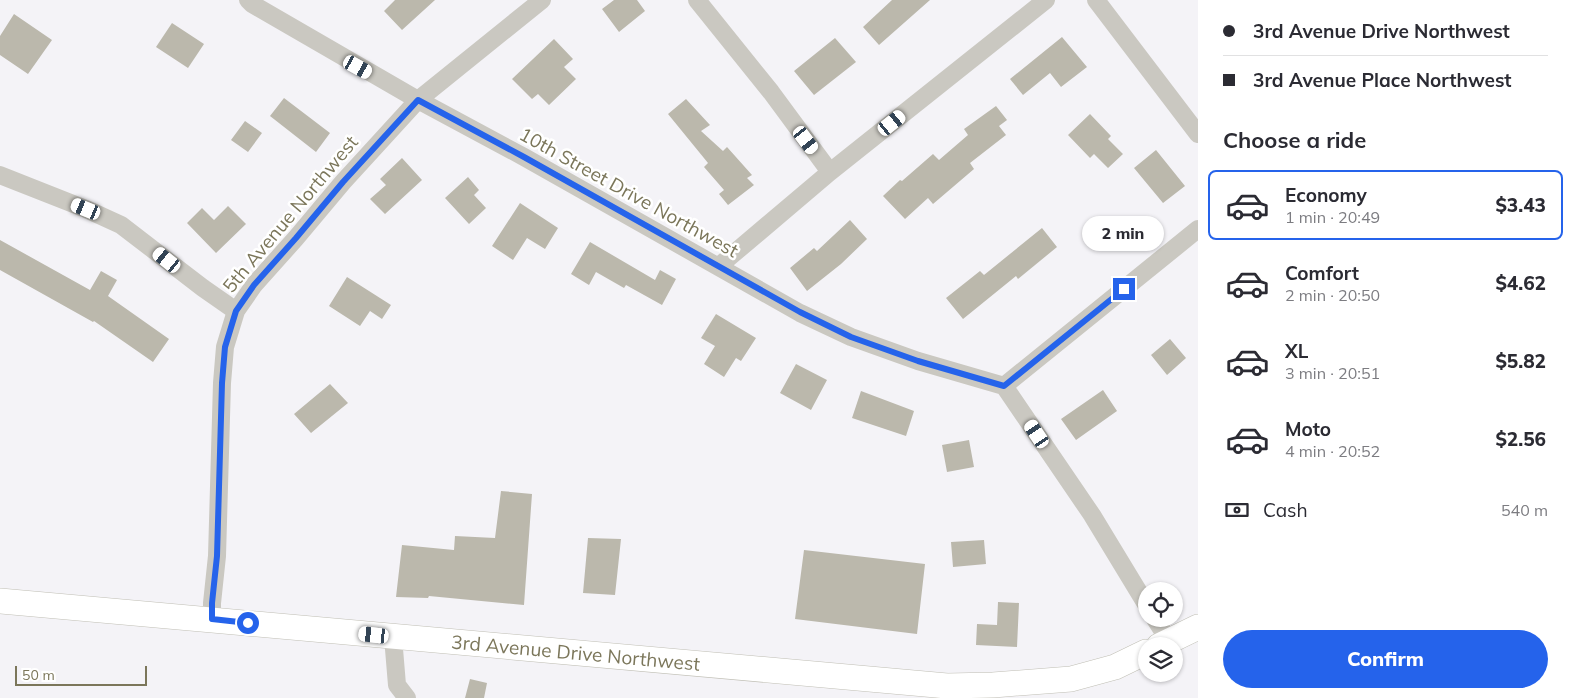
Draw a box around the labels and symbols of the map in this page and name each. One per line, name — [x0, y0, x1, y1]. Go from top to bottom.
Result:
car — [341, 53, 374, 81]
car — [875, 108, 908, 138]
street label: 10th Street Drive Northwest — [515, 122, 743, 262]
car — [790, 124, 821, 156]
street label: 5th Avenue Northwest — [217, 130, 363, 298]
car — [69, 196, 102, 222]
callout: 2 min — [1083, 216, 1165, 252]
car — [150, 245, 183, 275]
route end — [1113, 278, 1135, 300]
car — [1022, 417, 1051, 451]
route start — [237, 612, 259, 634]
car — [358, 626, 389, 644]
street label: 3rd Avenue Drive Northwest — [450, 630, 701, 676]
scale bar — [15, 663, 148, 686]

